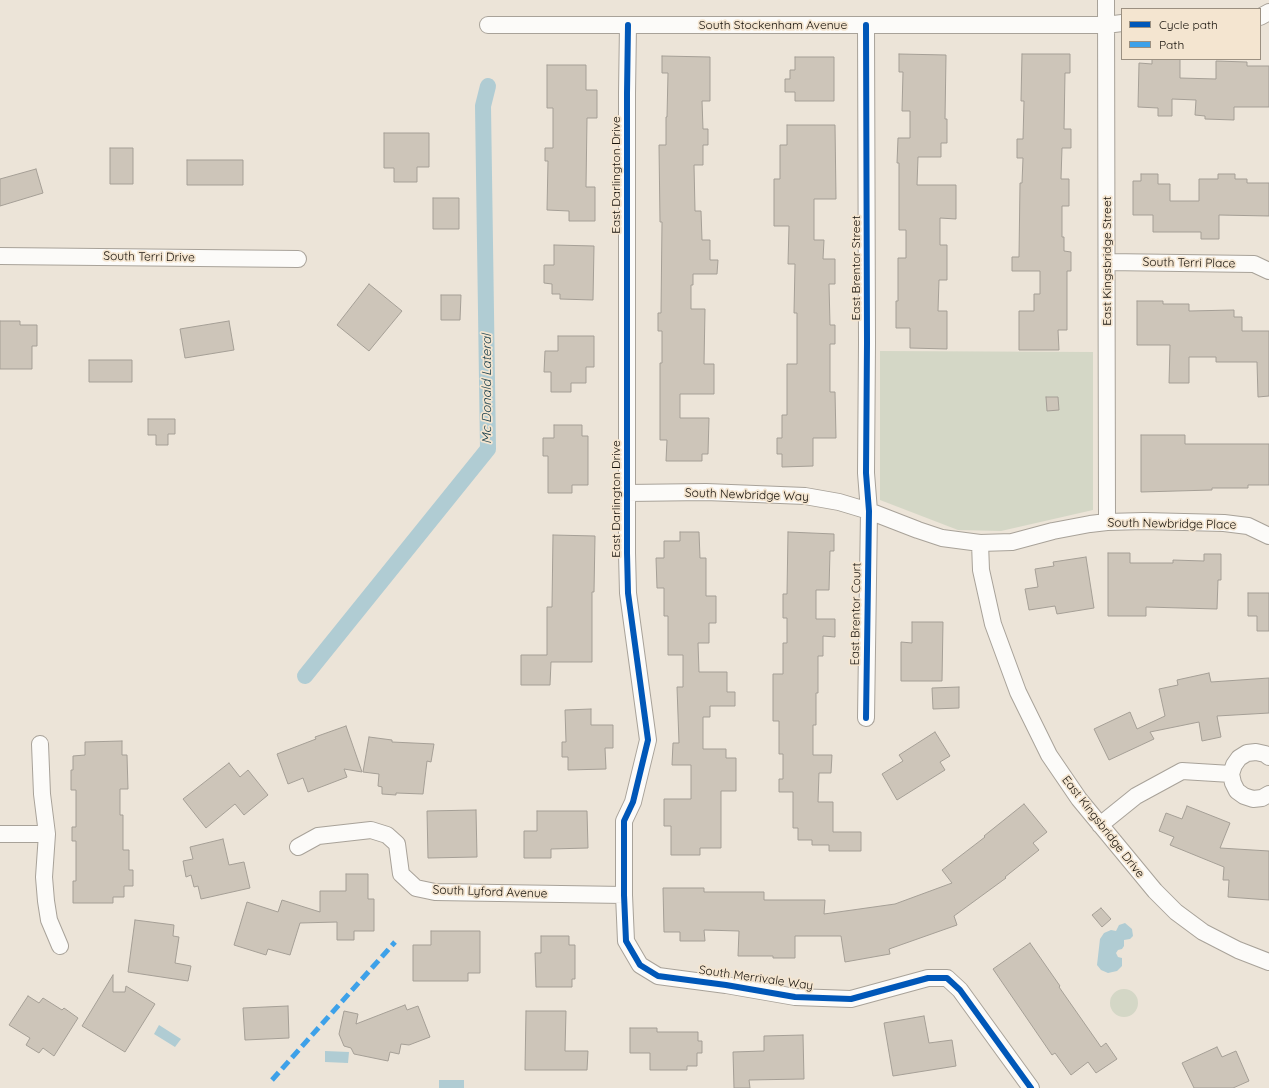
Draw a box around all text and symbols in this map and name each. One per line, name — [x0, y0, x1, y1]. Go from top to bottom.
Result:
legend — [1121, 8, 1261, 60]
text: Cycle path — [1159, 17, 1218, 32]
street label: South Stockenham Avenue — [699, 18, 847, 32]
text: Path — [1159, 37, 1184, 52]
street label: East Darlington Drive — [609, 116, 623, 234]
street label: East Kingsbridge Street — [1100, 196, 1114, 326]
street label: East Brentor Street — [849, 216, 863, 320]
street label: South Terri Drive — [103, 249, 195, 265]
street label: South Terri Place — [1142, 255, 1236, 271]
water label: Mc Donald Lateral — [479, 334, 495, 444]
street label: East Darlington Drive — [609, 440, 623, 558]
street label: South Newbridge Way — [685, 486, 809, 504]
street label: South Newbridge Place — [1108, 516, 1236, 532]
street label: East Brentor Court — [848, 563, 864, 665]
street label: East Kingsbridge Drive — [1059, 773, 1147, 881]
street label: South Lyford Avenue — [432, 883, 548, 901]
street label: South Merrivale Way — [698, 963, 814, 993]

